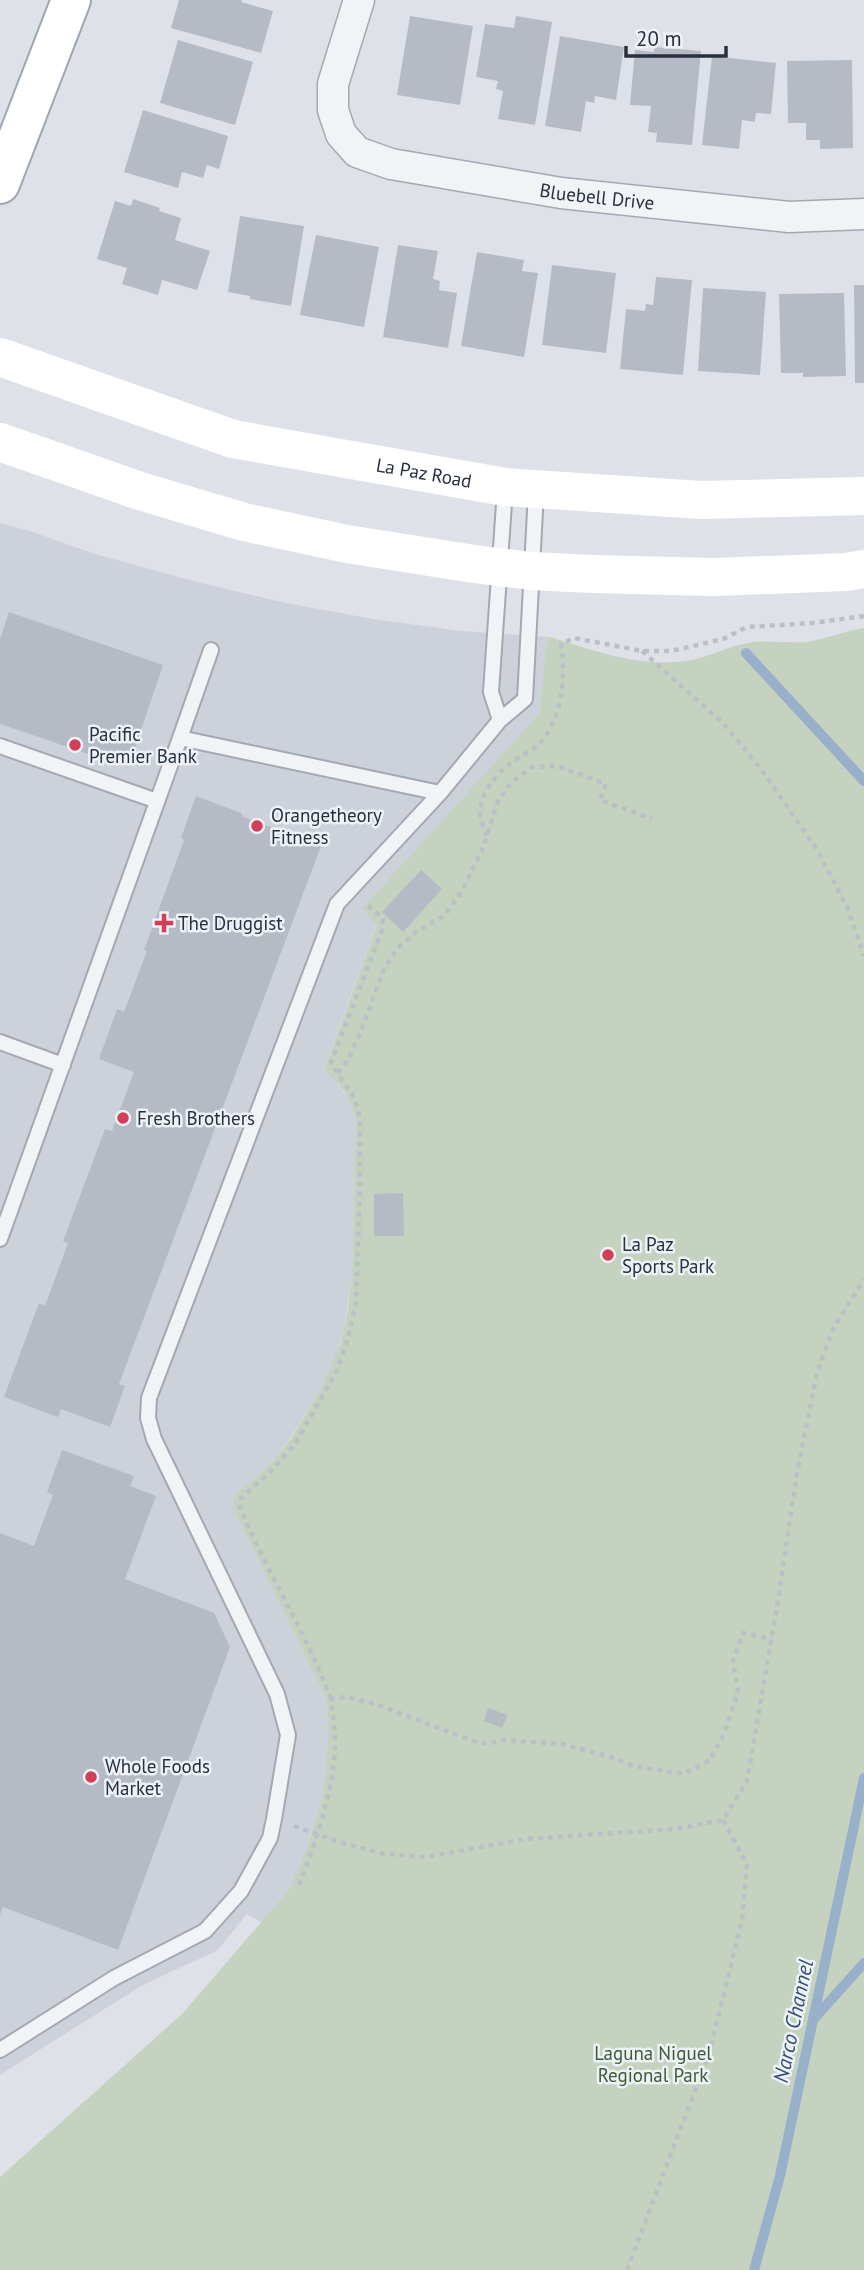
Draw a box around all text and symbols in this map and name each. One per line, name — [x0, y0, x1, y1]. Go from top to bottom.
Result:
scale bar — [626, 14, 726, 58]
text: 20 m — [636, 25, 682, 52]
street label: Bluebell Drive — [538, 178, 656, 215]
street label: La Paz Road — [374, 452, 474, 493]
place label: Pacific Premier Bank — [89, 722, 197, 768]
marker: Pacific Premier Bank — [67, 737, 83, 753]
place label: Orangetheory Fitness — [271, 803, 382, 849]
marker: Orangetheory Fitness — [249, 818, 265, 834]
place label: The Druggist — [178, 911, 283, 935]
marker: The Druggist — [156, 915, 172, 931]
place label: Fresh Brothers — [137, 1106, 255, 1130]
marker: Fresh Brothers — [115, 1110, 131, 1126]
place label: La Paz Sports Park — [622, 1232, 714, 1278]
marker: La Paz Sports Park — [600, 1247, 616, 1263]
place label: Whole Foods Market — [105, 1754, 210, 1800]
marker: Whole Foods Market — [83, 1769, 99, 1785]
water label: Narco Channel — [767, 1957, 819, 2085]
park label: Laguna Niguel Regional Park — [594, 2041, 712, 2087]

